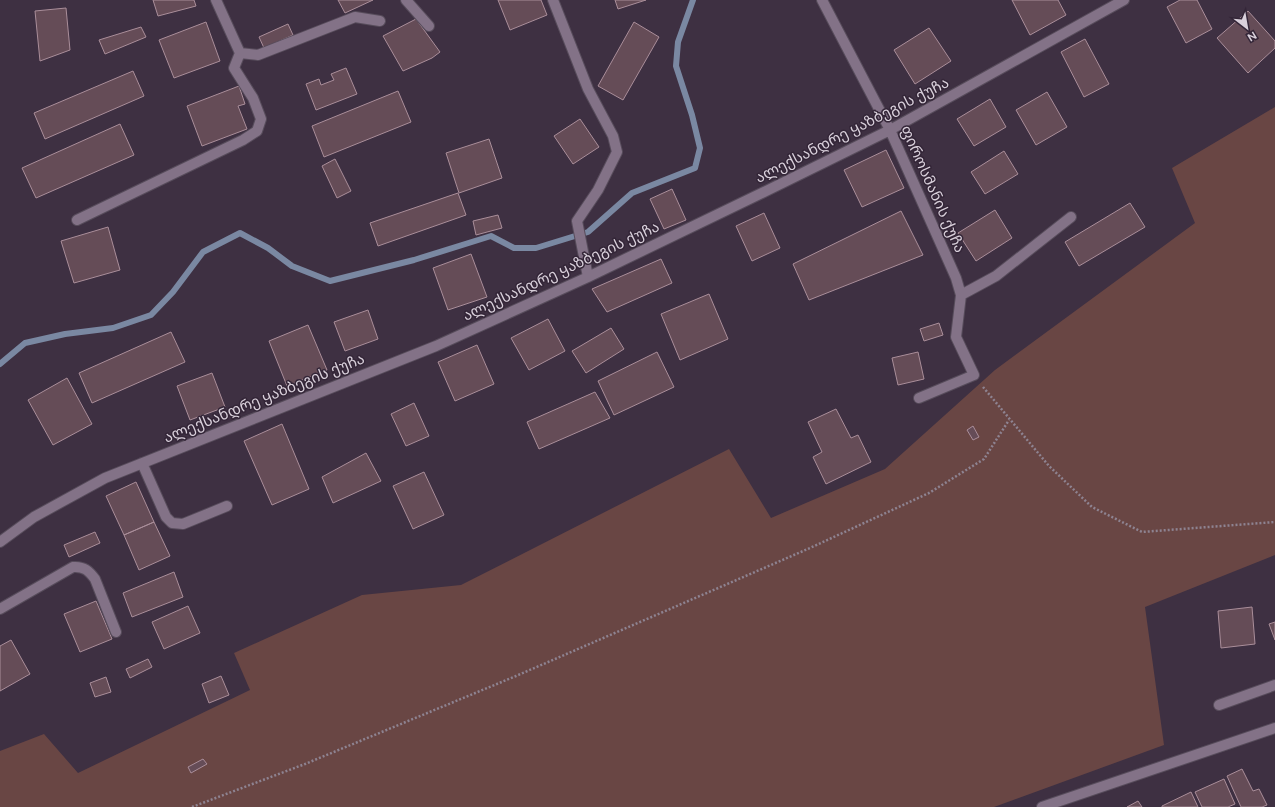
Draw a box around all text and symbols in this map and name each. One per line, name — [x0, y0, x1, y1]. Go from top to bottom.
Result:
north arrow — [1227, 8, 1267, 48]
text: N — [1245, 28, 1259, 44]
street label: ალექსანდრე ყაზბეგის ქუჩა — [752, 73, 952, 187]
street label: ფიროსმანის ქუჩა — [897, 123, 969, 255]
street label: ალექსანდრე ყაზბეგის ქუჩა — [460, 217, 662, 325]
street label: ალექსანდრე ყაზბეგის ქუჩა — [161, 349, 367, 447]

